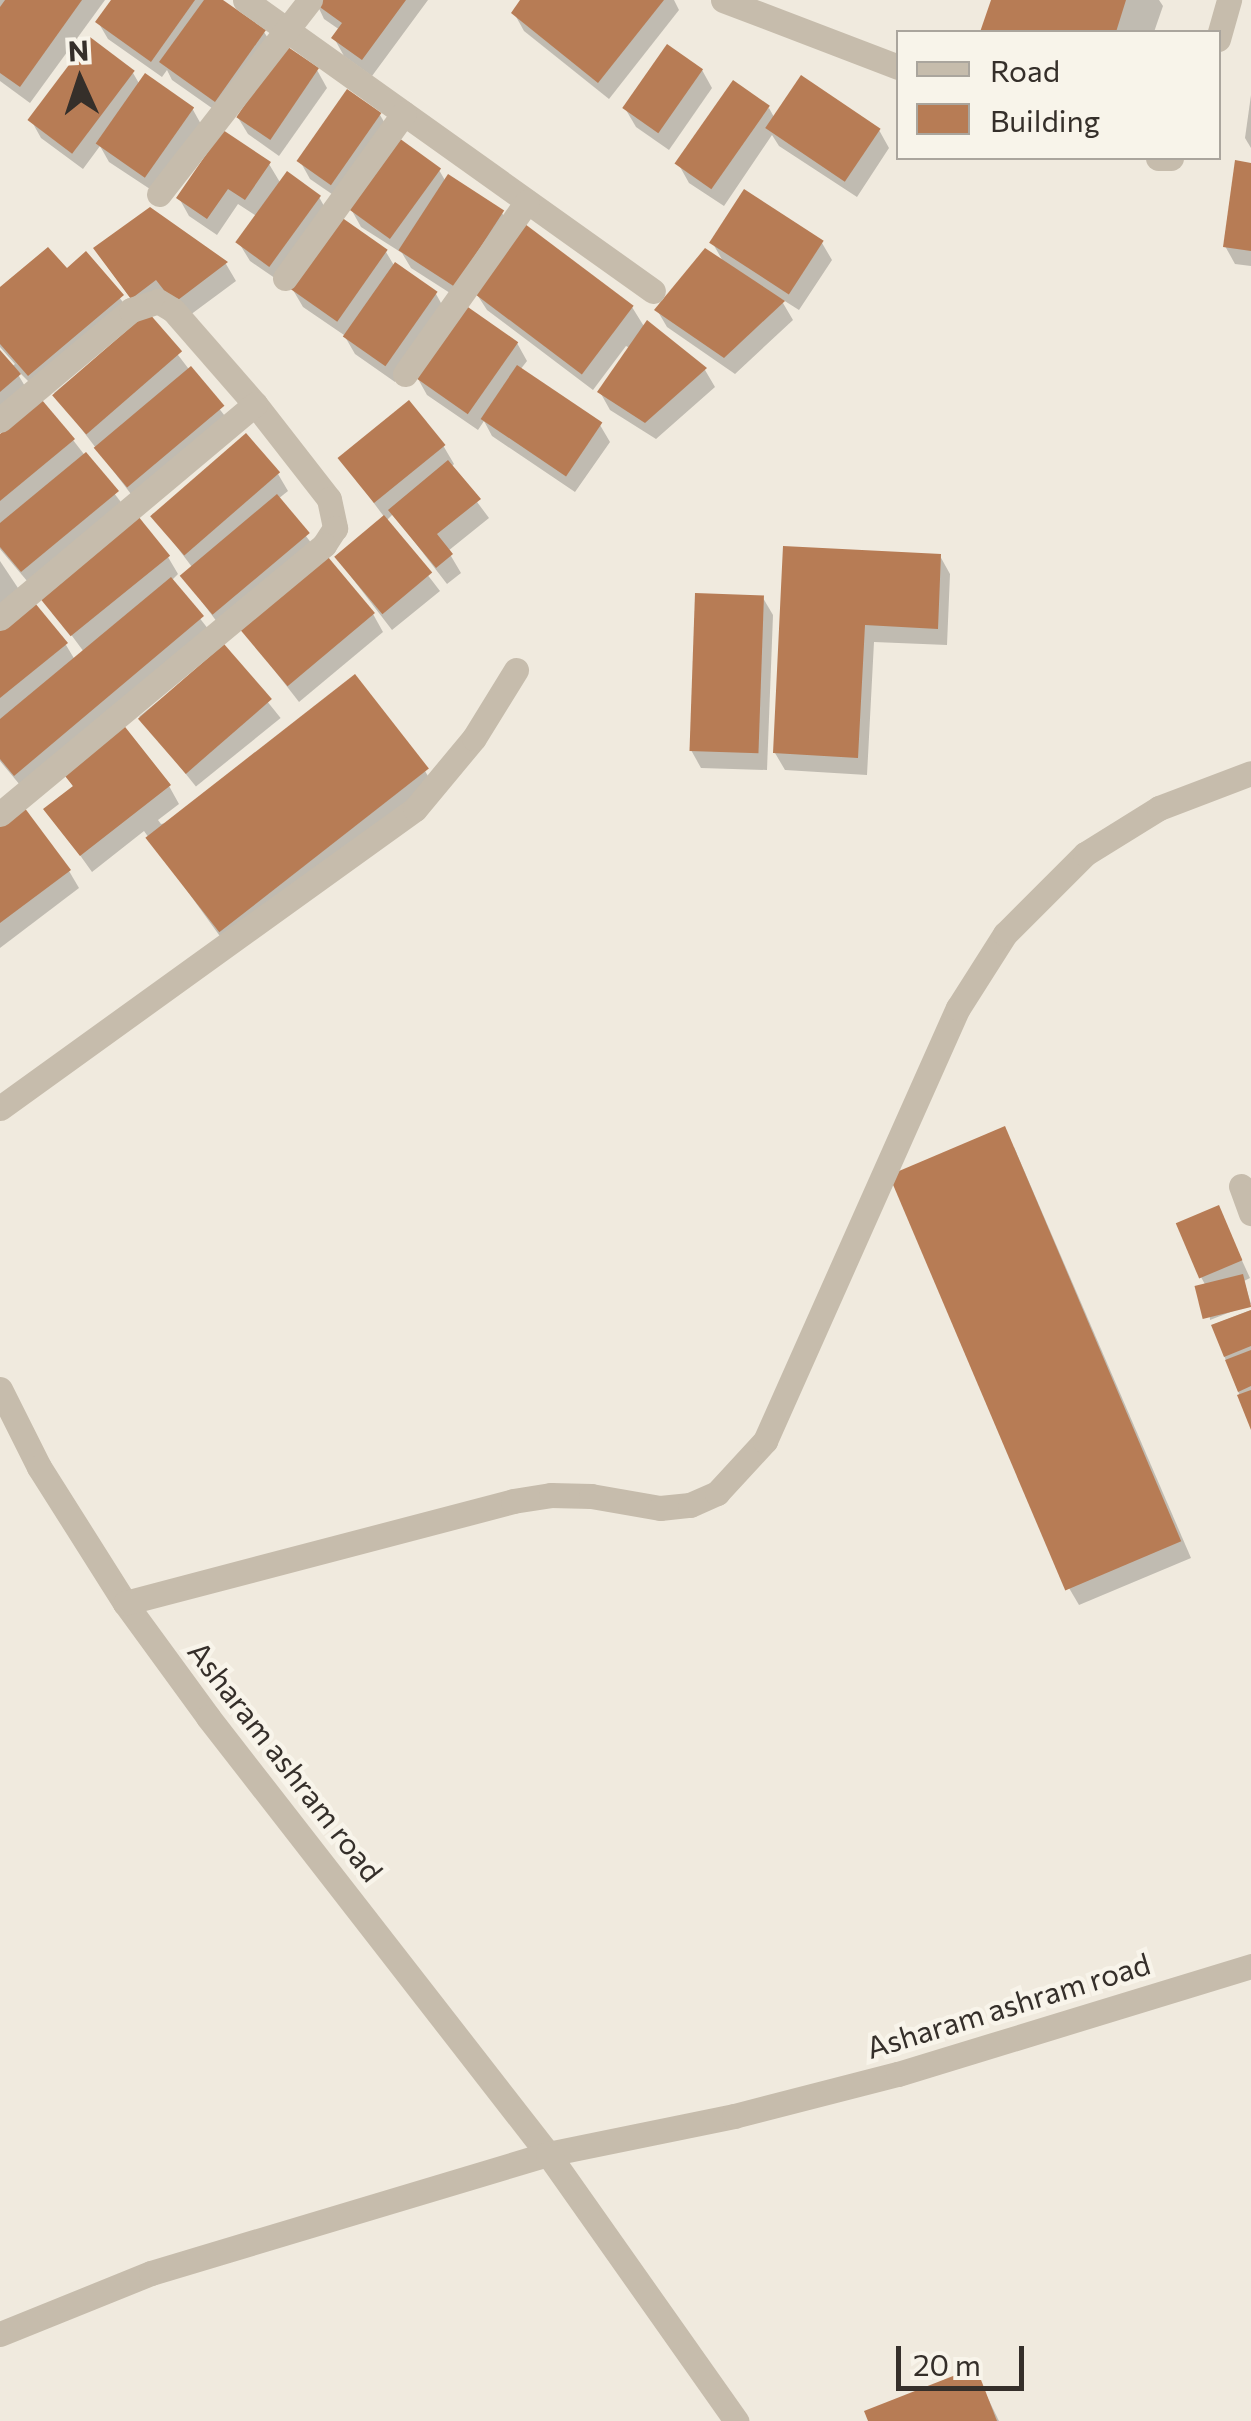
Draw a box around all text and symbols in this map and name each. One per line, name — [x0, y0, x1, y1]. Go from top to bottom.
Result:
north arrow — [30, 30, 130, 130]
legend — [896, 30, 1221, 160]
text: N — [67, 33, 90, 68]
text: Road — [990, 51, 1060, 88]
text: Building — [990, 101, 1100, 138]
street label: Asharam ashram road — [181, 1634, 391, 1888]
street label: Asharam ashram road — [862, 1945, 1154, 2065]
scale bar — [901, 2326, 1028, 2388]
text: 20 m — [913, 2345, 981, 2382]

